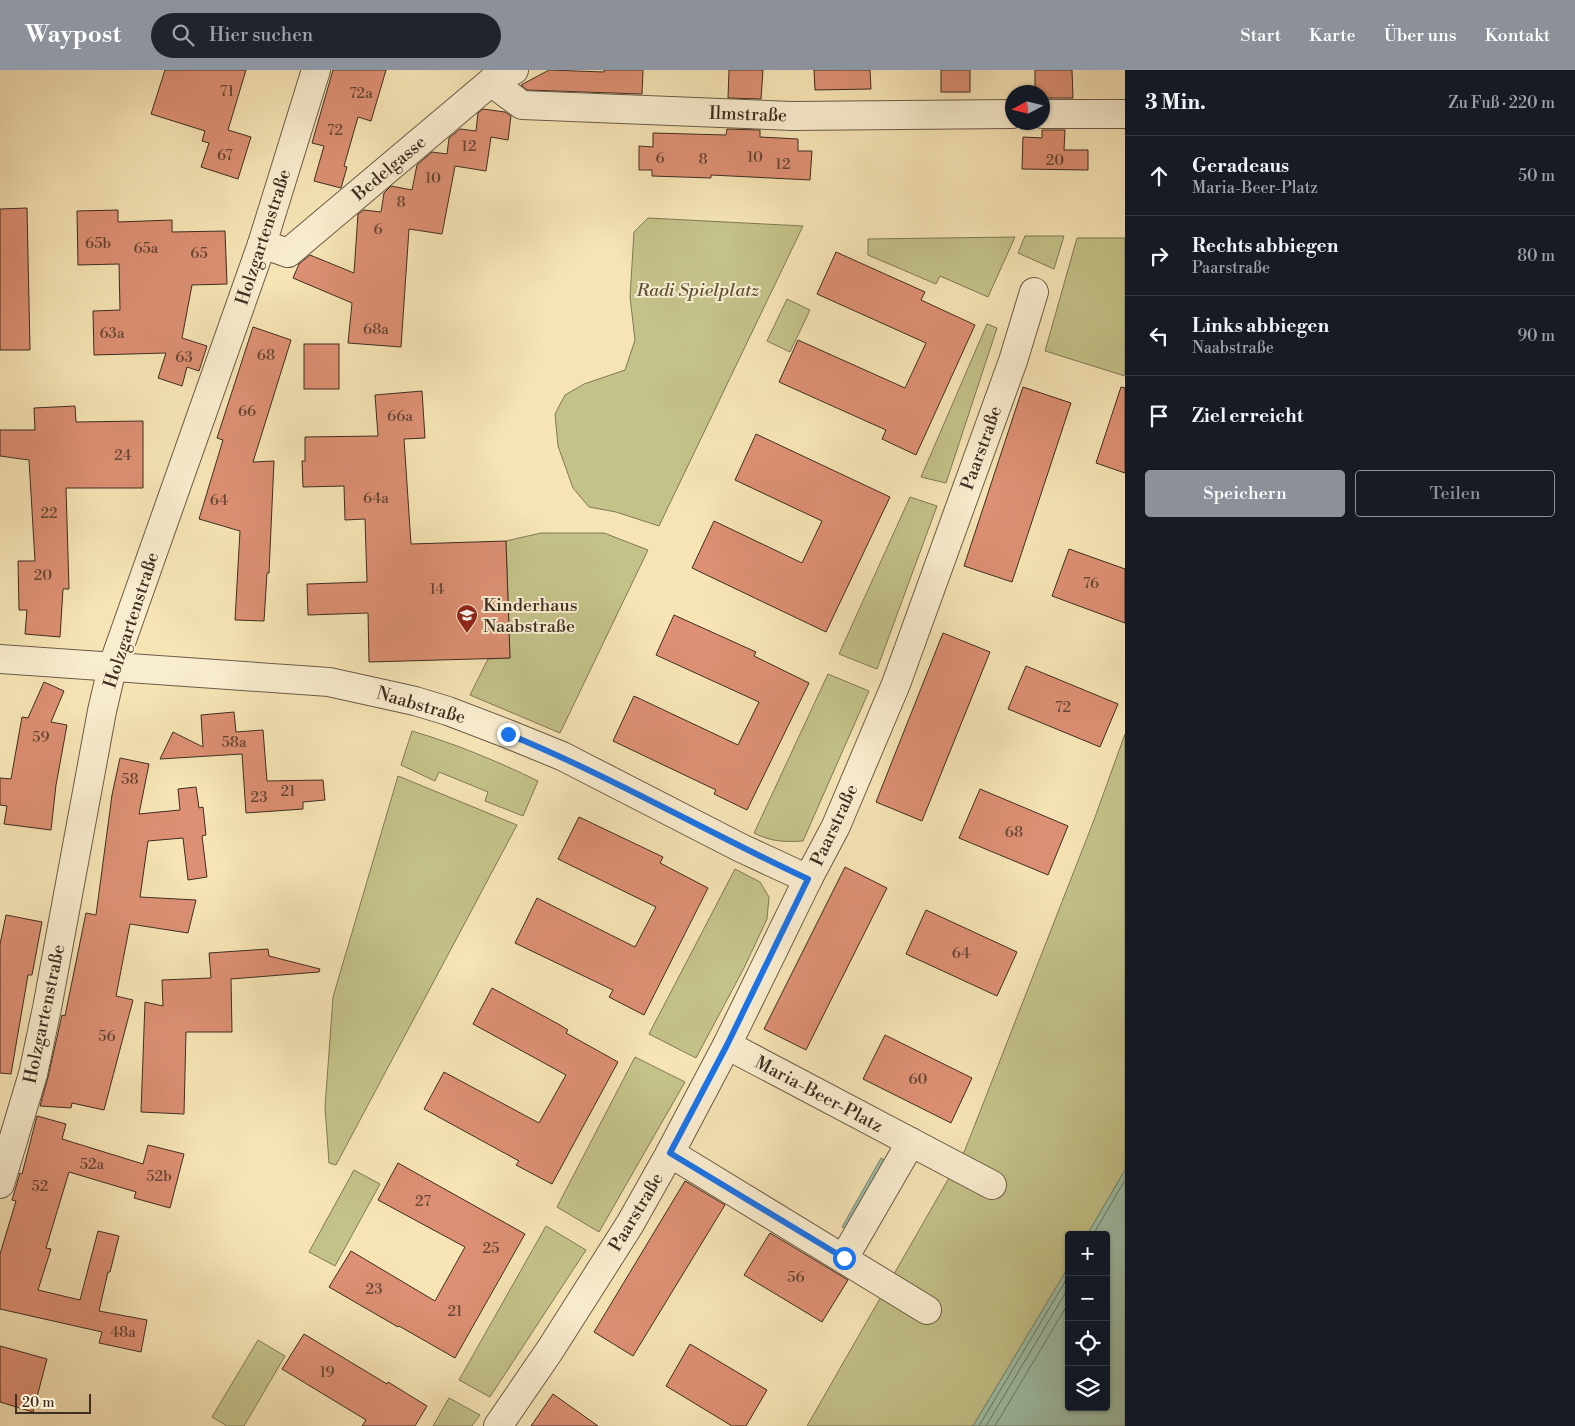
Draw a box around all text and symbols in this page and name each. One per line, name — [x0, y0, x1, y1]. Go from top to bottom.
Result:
search box — [151, 13, 501, 58]
text: Waypost — [25, 20, 121, 50]
icon: search — [169, 21, 197, 49]
text: Hier suchen — [209, 23, 313, 47]
text: Start — [1240, 24, 1281, 47]
text: Karte — [1309, 24, 1356, 47]
text: Über uns — [1384, 24, 1457, 47]
text: Kontakt — [1485, 24, 1550, 47]
house number: 71 — [220, 82, 235, 101]
house number: 72a — [349, 84, 373, 103]
north arrow — [1005, 85, 1050, 130]
text: 3 Min. — [1145, 90, 1206, 116]
text: Zu Fuß · 220 m — [1448, 93, 1555, 113]
street label: Ilmstraße — [708, 102, 788, 127]
house number: 72 — [327, 121, 343, 140]
street label: Bedelgasse — [347, 131, 431, 207]
house number: 12 — [461, 137, 477, 156]
house number: 67 — [217, 146, 233, 165]
house number: 10 — [747, 148, 763, 167]
house number: 6 — [655, 149, 665, 168]
house number: 8 — [698, 150, 708, 169]
house number: 20 — [1046, 151, 1064, 170]
text: Geradeaus — [1192, 154, 1289, 178]
house number: 12 — [775, 155, 791, 174]
icon: ahead — [1145, 162, 1173, 190]
street label: Holzgartenstraße — [231, 166, 296, 308]
text: 50 m — [1518, 166, 1555, 186]
house number: 10 — [425, 169, 441, 188]
text: Maria-Beer-Platz — [1192, 178, 1318, 198]
house number: 8 — [396, 193, 406, 212]
house number: 6 — [373, 220, 383, 239]
house number: 65b — [85, 234, 111, 253]
text: Rechts abbiegen — [1192, 234, 1338, 258]
house number: 65a — [134, 239, 159, 258]
icon: right — [1145, 242, 1173, 270]
house number: 65 — [190, 244, 208, 263]
text: 80 m — [1517, 246, 1555, 266]
text: Paarstraße — [1192, 258, 1270, 278]
park label: Radi Spielplatz — [635, 279, 760, 302]
text: Links abbiegen — [1192, 314, 1329, 338]
house number: 68a — [363, 320, 389, 339]
icon: left — [1145, 322, 1173, 350]
house number: 63a — [100, 324, 125, 343]
text: 90 m — [1517, 326, 1555, 346]
text: Naabstraße — [1192, 338, 1274, 358]
house number: 68 — [257, 346, 275, 365]
house number: 63 — [175, 348, 193, 367]
house number: 66 — [238, 402, 256, 421]
icon: arrive — [1145, 402, 1173, 430]
street label: Paarstraße — [956, 403, 1007, 493]
text: Ziel erreicht — [1192, 404, 1303, 428]
house number: 66a — [387, 407, 413, 426]
house number: 24 — [114, 446, 132, 465]
button: Speichern — [1145, 470, 1345, 517]
button: Teilen — [1355, 470, 1555, 517]
house number: 64a — [363, 489, 389, 508]
house number: 64 — [210, 491, 228, 510]
house number: 22 — [40, 504, 58, 523]
street label: Holzgartenstraße — [99, 549, 164, 691]
house number: 20 — [34, 566, 52, 585]
house number: 76 — [1083, 574, 1099, 593]
house number: 14 — [430, 580, 444, 599]
place label: Kinderhaus Naabstraße — [483, 594, 578, 638]
school or university icon: Kinderhaus Naabstraße — [455, 603, 479, 634]
street label: Naabstraße — [373, 682, 468, 729]
house number: 72 — [1055, 698, 1071, 717]
route end — [497, 723, 520, 746]
house number: 59 — [32, 728, 50, 747]
house number: 58a — [221, 733, 247, 752]
house number: 58 — [121, 770, 139, 789]
street label: Paarstraße — [805, 781, 863, 870]
house number: 21 — [280, 782, 296, 801]
house number: 23 — [251, 788, 267, 807]
house number: 68 — [1005, 823, 1023, 842]
street label: Holzgartenstraße — [19, 942, 70, 1086]
house number: 64 — [952, 944, 970, 963]
house number: 56 — [98, 1027, 116, 1046]
street label: Maria-Beer-Platz — [751, 1051, 887, 1138]
house number: 60 — [908, 1070, 928, 1089]
house number: 52a — [80, 1155, 105, 1174]
house number: 52b — [146, 1167, 172, 1186]
street label: Paarstraße — [604, 1169, 669, 1256]
house number: 52 — [32, 1177, 48, 1196]
house number: 27 — [415, 1192, 431, 1211]
map controls — [1065, 1231, 1110, 1411]
button: + — [1065, 1231, 1110, 1276]
house number: 25 — [483, 1239, 499, 1258]
route start — [833, 1247, 856, 1270]
house number: 56 — [787, 1268, 805, 1287]
button: − — [1065, 1276, 1110, 1321]
house number: 23 — [366, 1280, 382, 1299]
house number: 21 — [447, 1302, 463, 1321]
button: locate — [1065, 1321, 1110, 1366]
house number: 48a — [110, 1323, 136, 1342]
house number: 19 — [319, 1363, 335, 1382]
button: layers — [1065, 1366, 1110, 1411]
scale bar — [15, 1391, 91, 1414]
text: 20 m — [22, 1394, 54, 1412]

